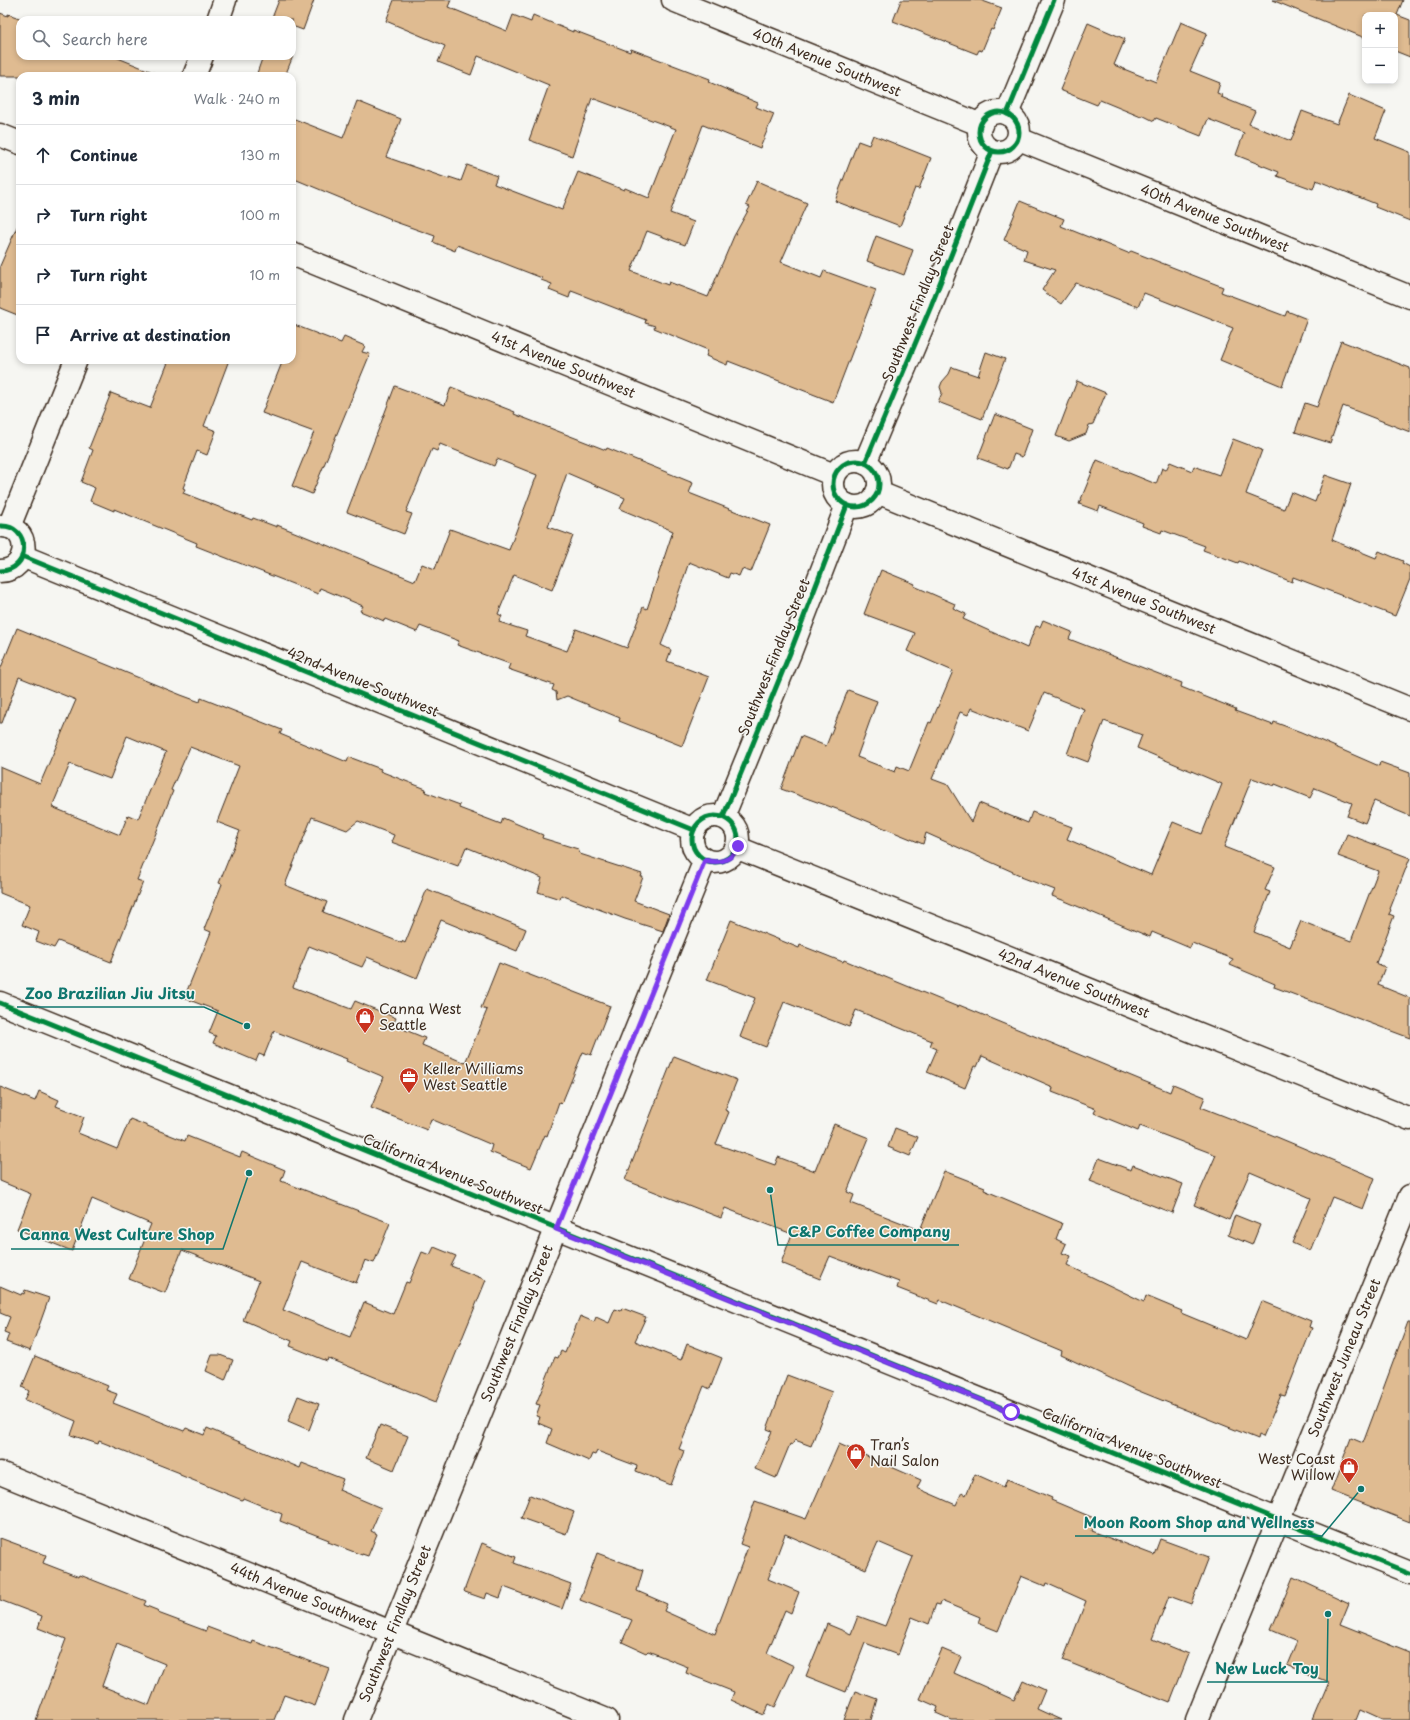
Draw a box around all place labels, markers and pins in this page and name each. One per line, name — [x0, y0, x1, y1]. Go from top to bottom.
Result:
callout: Zoo Brazilian Jiu Jitsu — [17, 980, 204, 1007]
place label: Canna West Seattle — [379, 998, 462, 1035]
shop icon: Canna West Seattle — [354, 1006, 376, 1034]
place label: Keller Williams West Seattle — [423, 1058, 524, 1095]
office icon: Keller Williams West Seattle — [398, 1066, 420, 1094]
callout: C&P Coffee Company — [778, 1218, 959, 1245]
callout: Canna West Culture Shop — [11, 1222, 223, 1249]
place label: Tran’s Nail Salon — [870, 1434, 939, 1471]
shop icon: Tran’s Nail Salon — [845, 1442, 867, 1470]
place label: West Coast Willow — [1258, 1448, 1335, 1485]
shop icon: West Coast Willow — [1338, 1456, 1360, 1484]
callout: Moon Room Shop and Wellness — [1075, 1509, 1322, 1536]
callout: New Luck Toy — [1207, 1655, 1327, 1682]

